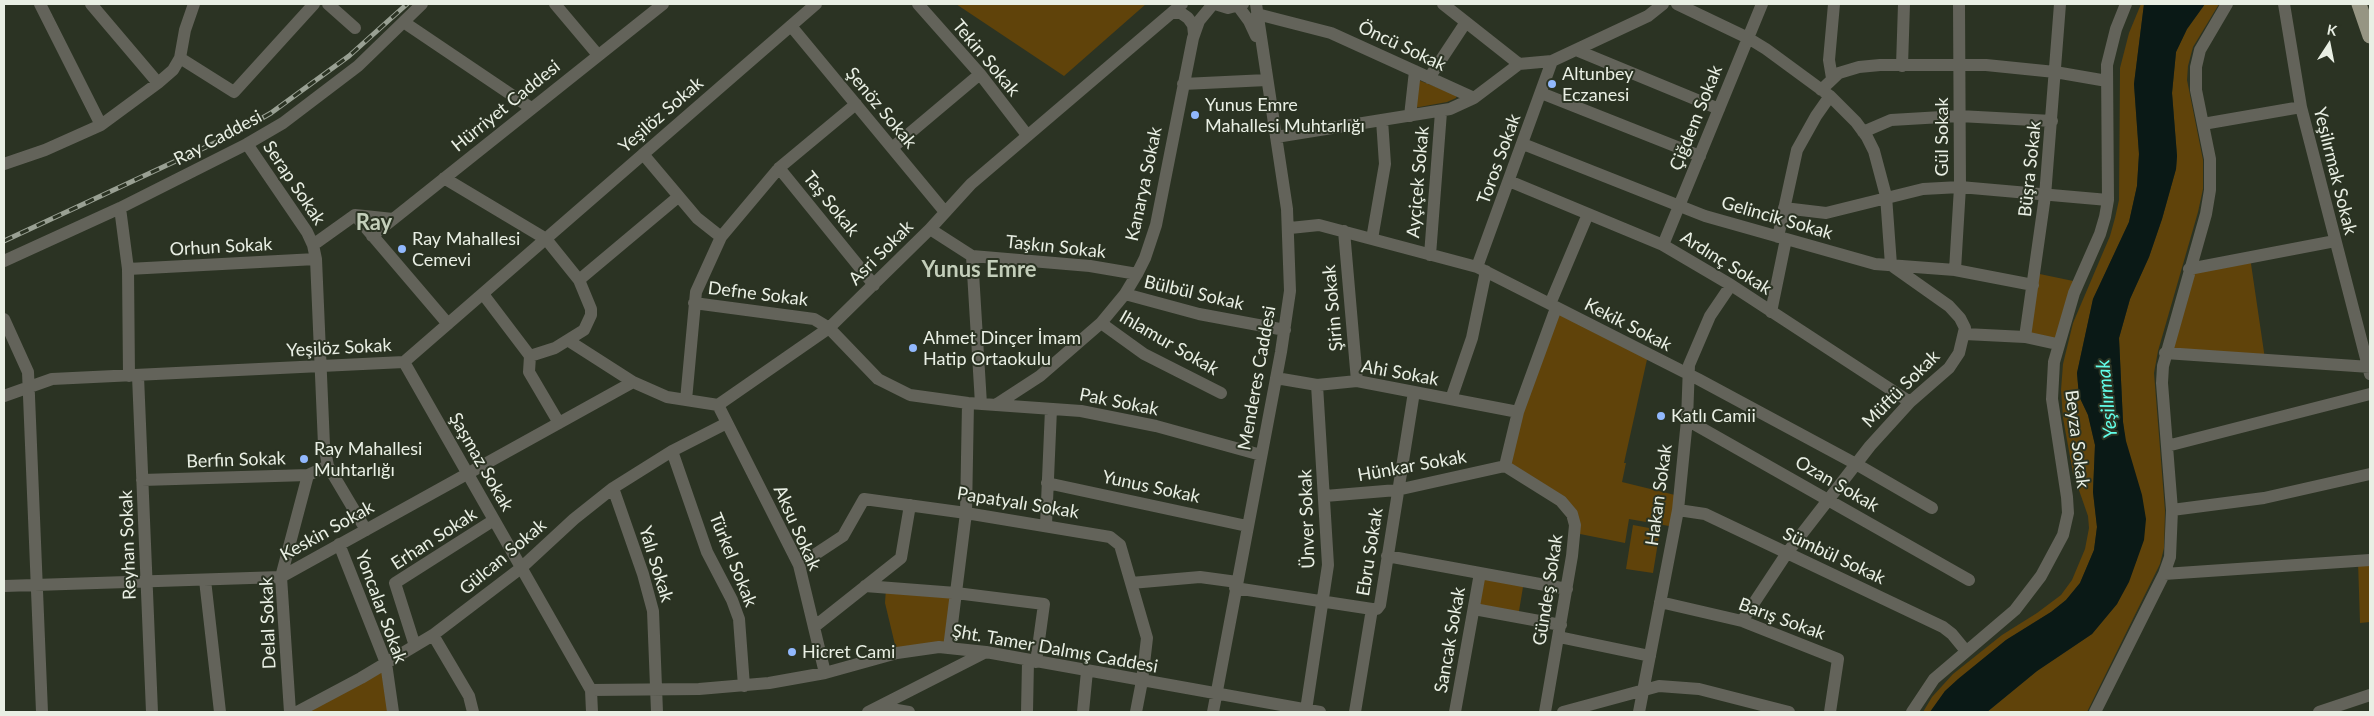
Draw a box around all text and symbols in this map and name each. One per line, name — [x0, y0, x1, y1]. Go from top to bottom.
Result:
street label: Tekin Sokak — [948, 15, 1024, 101]
street label: Öncü Sokak — [1355, 16, 1449, 76]
north arrow — [2304, 20, 2354, 70]
text: K — [2326, 21, 2338, 39]
street label: Hürriyet Caddesi — [447, 56, 565, 156]
street label: Çiğdem Sokak — [1665, 62, 1727, 174]
street label: Şenöz Sokak — [841, 63, 921, 153]
place label: Altunbey Eczanesi — [1562, 63, 1634, 106]
street label: Yeşilöz Sokak — [614, 72, 708, 158]
marker: Altunbey Eczanesi — [1546, 78, 1558, 90]
place label: Yunus Emre Mahallesi Muhtarlığı — [1205, 94, 1365, 136]
street label: Gül Sokak — [1931, 97, 1953, 177]
street label: Yeşilırmak Sokak — [2309, 105, 2361, 237]
street label: Ray Caddesi — [170, 106, 266, 170]
marker: Yunus Emre Mahallesi Muhtarlığı — [1189, 109, 1201, 121]
street label: Toros Sokak — [1473, 111, 1525, 207]
street label: Büşra Sokak — [2014, 120, 2046, 218]
street label: Kanarya Sokak — [1121, 125, 1167, 243]
street label: Ayçiçek Sokak — [1402, 125, 1434, 239]
street label: Serap Sokak — [258, 137, 330, 229]
street label: Taş Sokak — [798, 167, 864, 241]
street label: Gelincik Sokak — [1719, 192, 1835, 244]
district label: Ray — [356, 210, 392, 236]
street label: Asri Sokak — [844, 216, 918, 290]
street label: Ardınç Sokak — [1677, 227, 1775, 299]
place label: Ray Mahallesi Cemevi — [412, 228, 520, 270]
street label: Taşkın Sokak — [1005, 231, 1107, 263]
street label: Orhun Sokak — [169, 234, 273, 260]
marker: Ray Mahallesi Cemevi — [396, 243, 408, 255]
district label: Yunus Emre — [921, 257, 1037, 283]
street label: Şirin Sokak — [1318, 264, 1348, 352]
street label: Bülbül Sokak — [1142, 271, 1246, 315]
street label: Defne Sokak — [707, 277, 809, 311]
street label: Kekik Sokak — [1581, 294, 1675, 356]
street label: Menderes Caddesi — [1234, 304, 1280, 452]
street label: Ihlamur Sokak — [1115, 306, 1223, 380]
place label: Ahmet Dinçer İmam Hatip Ortaokulu — [923, 327, 1081, 369]
street label: Yeşilöz Sokak — [286, 334, 392, 362]
marker: Ahmet Dinçer İmam Hatip Ortaokulu — [907, 342, 919, 354]
street label: Müftü Sokak — [1858, 346, 1944, 432]
street label: Ahi Sokak — [1360, 356, 1440, 390]
water label: Yeşilırmak — [2092, 359, 2122, 439]
street label: Pak Sokak — [1077, 384, 1161, 420]
street label: Beyza Sokak — [2060, 389, 2094, 489]
place label: Katlı Camii — [1671, 405, 1756, 427]
street label: Şaşmaz Sokak — [444, 409, 518, 515]
marker: Katlı Camii — [1655, 410, 1667, 422]
place label: Ray Mahallesi Muhtarlığı — [314, 438, 422, 480]
street label: Hakan Sokak — [1641, 443, 1677, 547]
street label: Hünkar Sokak — [1356, 446, 1468, 486]
street label: Berfin Sokak — [186, 447, 286, 473]
street label: Ozan Sokak — [1791, 451, 1883, 517]
marker: Ray Mahallesi Muhtarlığı — [298, 453, 310, 465]
street label: Yunus Sokak — [1100, 466, 1202, 508]
street label: Ünver Sokak — [1294, 469, 1320, 569]
street label: Aksu Sokak — [769, 482, 825, 574]
street label: Papatyalı Sokak — [955, 483, 1081, 523]
street label: Reyhan Sokak — [115, 490, 141, 600]
street label: Keskin Sokak — [276, 496, 378, 566]
street label: Erhan Sokak — [387, 503, 481, 575]
street label: Ebru Sokak — [1352, 506, 1388, 598]
street label: Türkel Sokak — [704, 510, 762, 610]
street label: Gülcan Sokak — [455, 514, 551, 600]
street label: Yalı Sokak — [634, 523, 678, 605]
street label: Sümbül Sokak — [1779, 523, 1889, 589]
street label: Gündeş Sokak — [1529, 533, 1567, 647]
street label: Yoncalar Sokak — [351, 548, 411, 666]
street label: Delal Sokak — [256, 577, 280, 669]
street label: Sancak Sokak — [1430, 585, 1470, 695]
street label: Barış Sokak — [1736, 593, 1828, 645]
street label: Şht. Tamer Dalmış Caddesi — [950, 620, 1160, 678]
place label: Hicret Cami — [802, 641, 895, 663]
marker: Hicret Cami — [786, 646, 798, 658]

